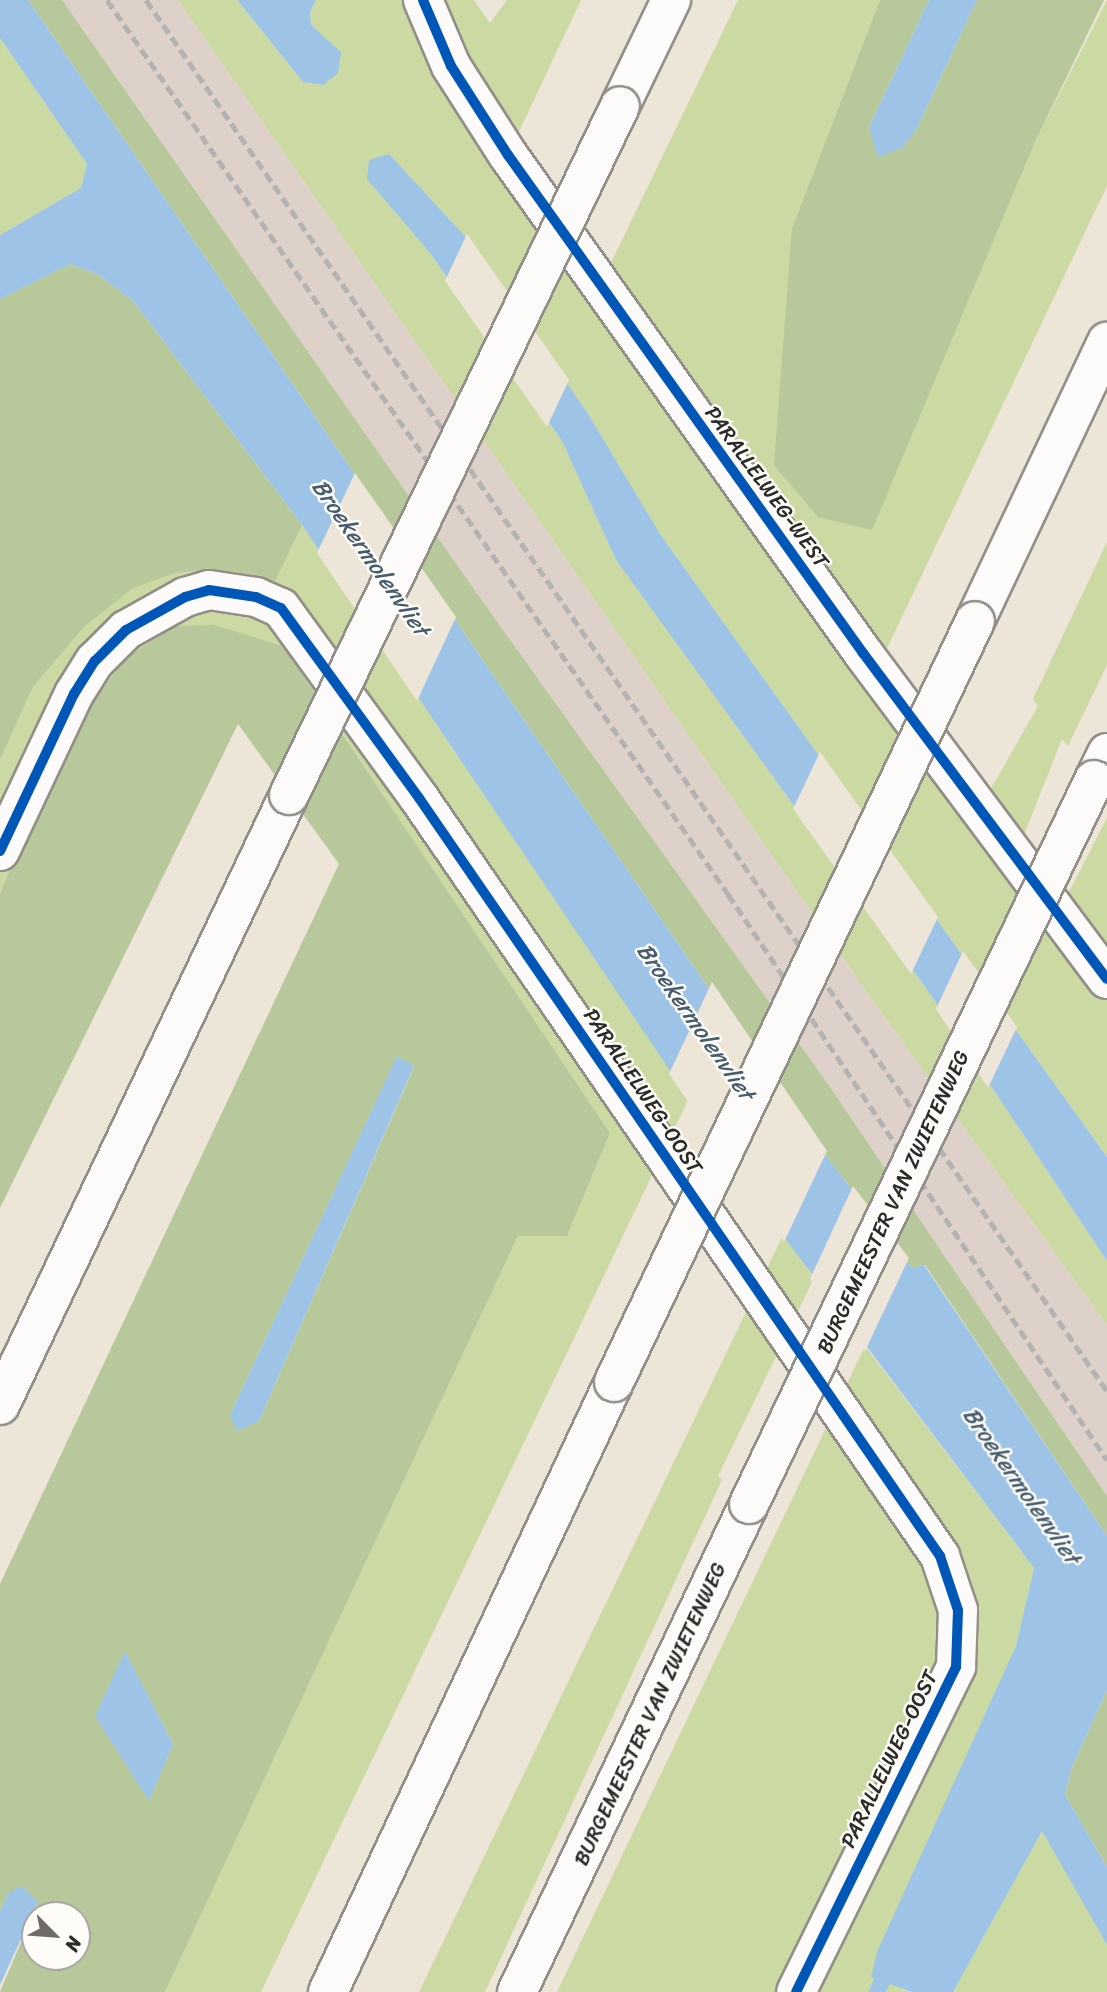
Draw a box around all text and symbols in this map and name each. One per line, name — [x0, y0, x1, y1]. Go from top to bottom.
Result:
street label: PARALLELWEG-WEST — [700, 401, 834, 573]
water label: Broekermolenvliet — [306, 474, 434, 642]
water label: Broekermolenvliet — [631, 938, 759, 1106]
street label: PARALLELWEG-OOST — [578, 1004, 708, 1178]
street label: BURGEMEESTER VAN ZWIETENWEG — [812, 1048, 974, 1356]
water label: Broekermolenvliet — [957, 1402, 1085, 1570]
street label: BURGEMEESTER VAN ZWIETENWEG — [569, 1560, 731, 1868]
street label: PARALLELWEG-OOST — [835, 1666, 943, 1852]
north arrow — [21, 1901, 91, 1971]
text: N — [56, 1931, 91, 1957]

